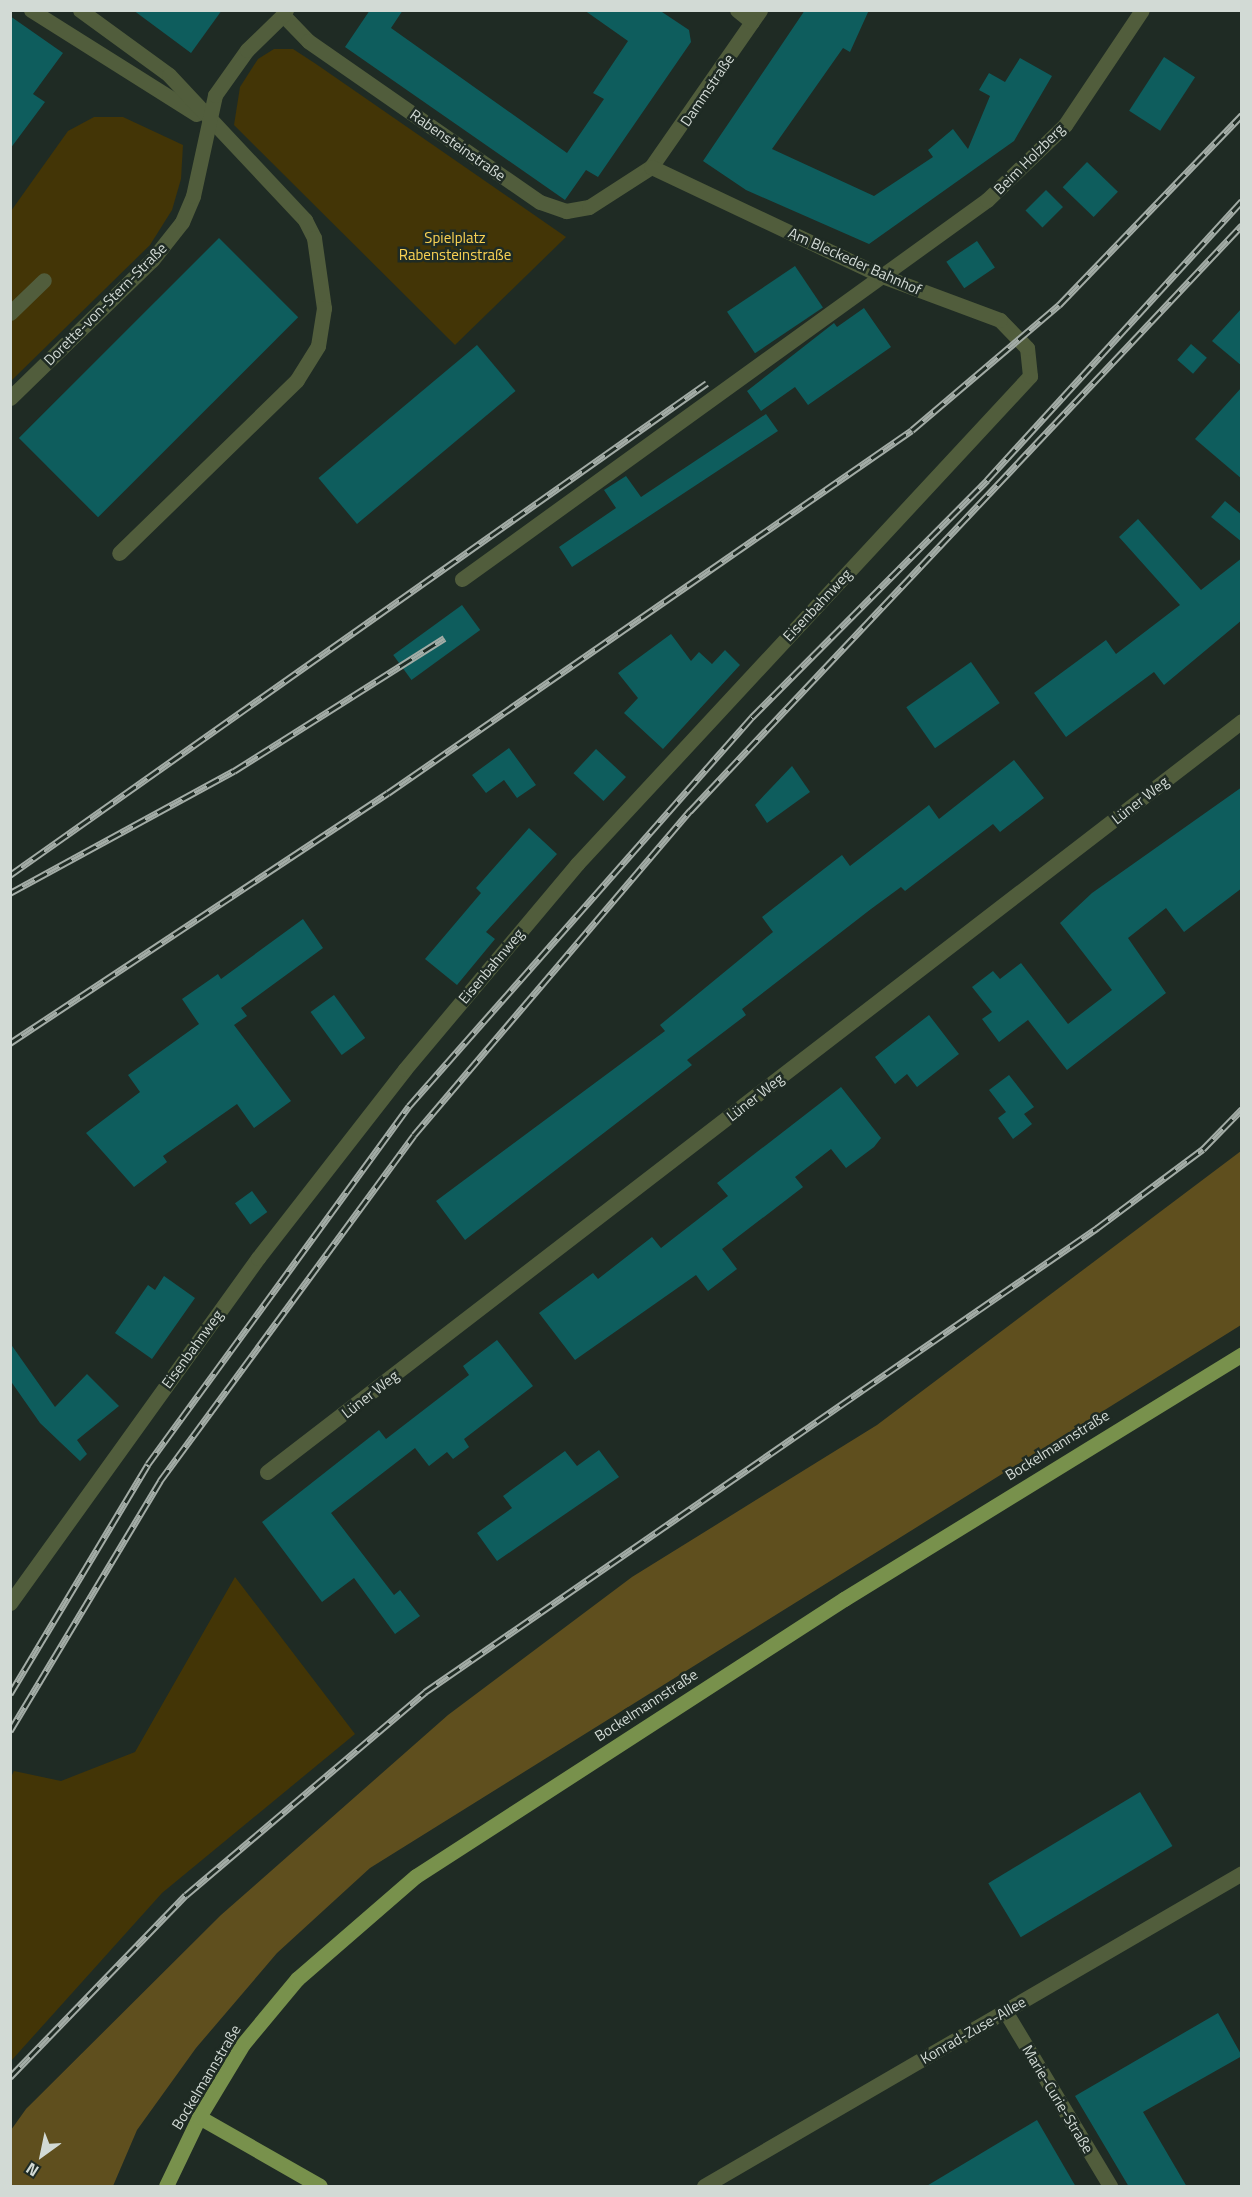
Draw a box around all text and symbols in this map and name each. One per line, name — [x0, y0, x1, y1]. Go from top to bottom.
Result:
street label: Dammstraße — [676, 50, 738, 130]
street label: Rabensteinstraße — [407, 105, 509, 185]
street label: Beim Holzberg — [990, 120, 1068, 198]
street label: Am Bleckeder Bahnhof — [786, 223, 924, 299]
park label: Spielplatz Rabensteinstraße — [399, 228, 511, 263]
street label: Dorette-von-Stern-Straße — [40, 239, 170, 369]
street label: Eisenbahnweg — [779, 565, 855, 645]
street label: Lüner Weg — [1108, 772, 1172, 828]
street label: Eisenbahnweg — [454, 925, 528, 1007]
street label: Lüner Weg — [723, 1069, 787, 1125]
street label: Eisenbahnweg — [158, 1306, 226, 1392]
street label: Lüner Weg — [338, 1366, 402, 1422]
street label: Bockelmannstraße — [1002, 1406, 1112, 1484]
street label: Bockelmannstraße — [591, 1665, 701, 1745]
street label: Konrad-Zuse-Allee — [917, 1992, 1029, 2068]
street label: Bockelmannstraße — [168, 2021, 244, 2133]
street label: Marie-Curie-Straße — [1019, 2042, 1097, 2156]
north arrow — [12, 2125, 72, 2185]
text: N — [21, 2157, 43, 2183]

